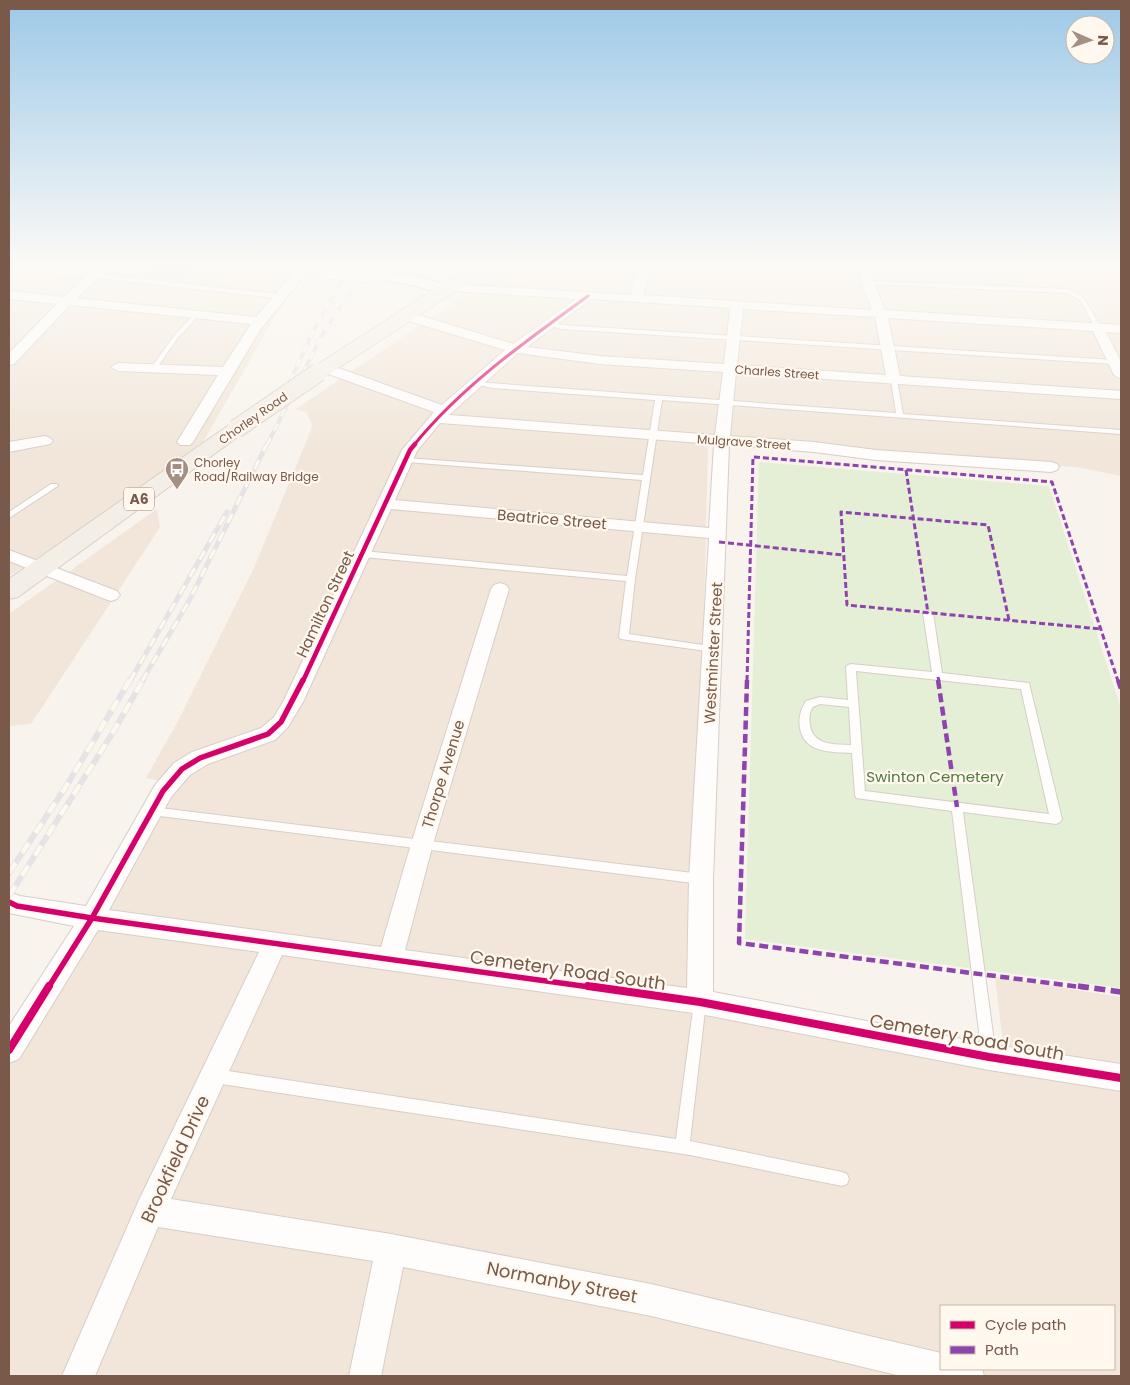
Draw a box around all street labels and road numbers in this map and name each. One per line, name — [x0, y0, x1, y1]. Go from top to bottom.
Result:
street label: Charles Street — [734, 361, 820, 383]
street label: Chorley Road — [215, 388, 291, 448]
street label: Mulgrave Street — [696, 430, 792, 454]
road number: A6 — [124, 488, 154, 510]
street label: Beatrice Street — [496, 504, 608, 534]
street label: Hamilton Street — [291, 547, 359, 661]
street label: Westminster Street — [699, 582, 727, 724]
street label: Thorpe Avenue — [416, 717, 470, 831]
street label: Cemetery Road South — [469, 944, 667, 996]
street label: Cemetery Road South — [868, 1008, 1066, 1066]
street label: Brookfield Drive — [134, 1091, 216, 1227]
street label: Normanby Street — [485, 1255, 639, 1309]

